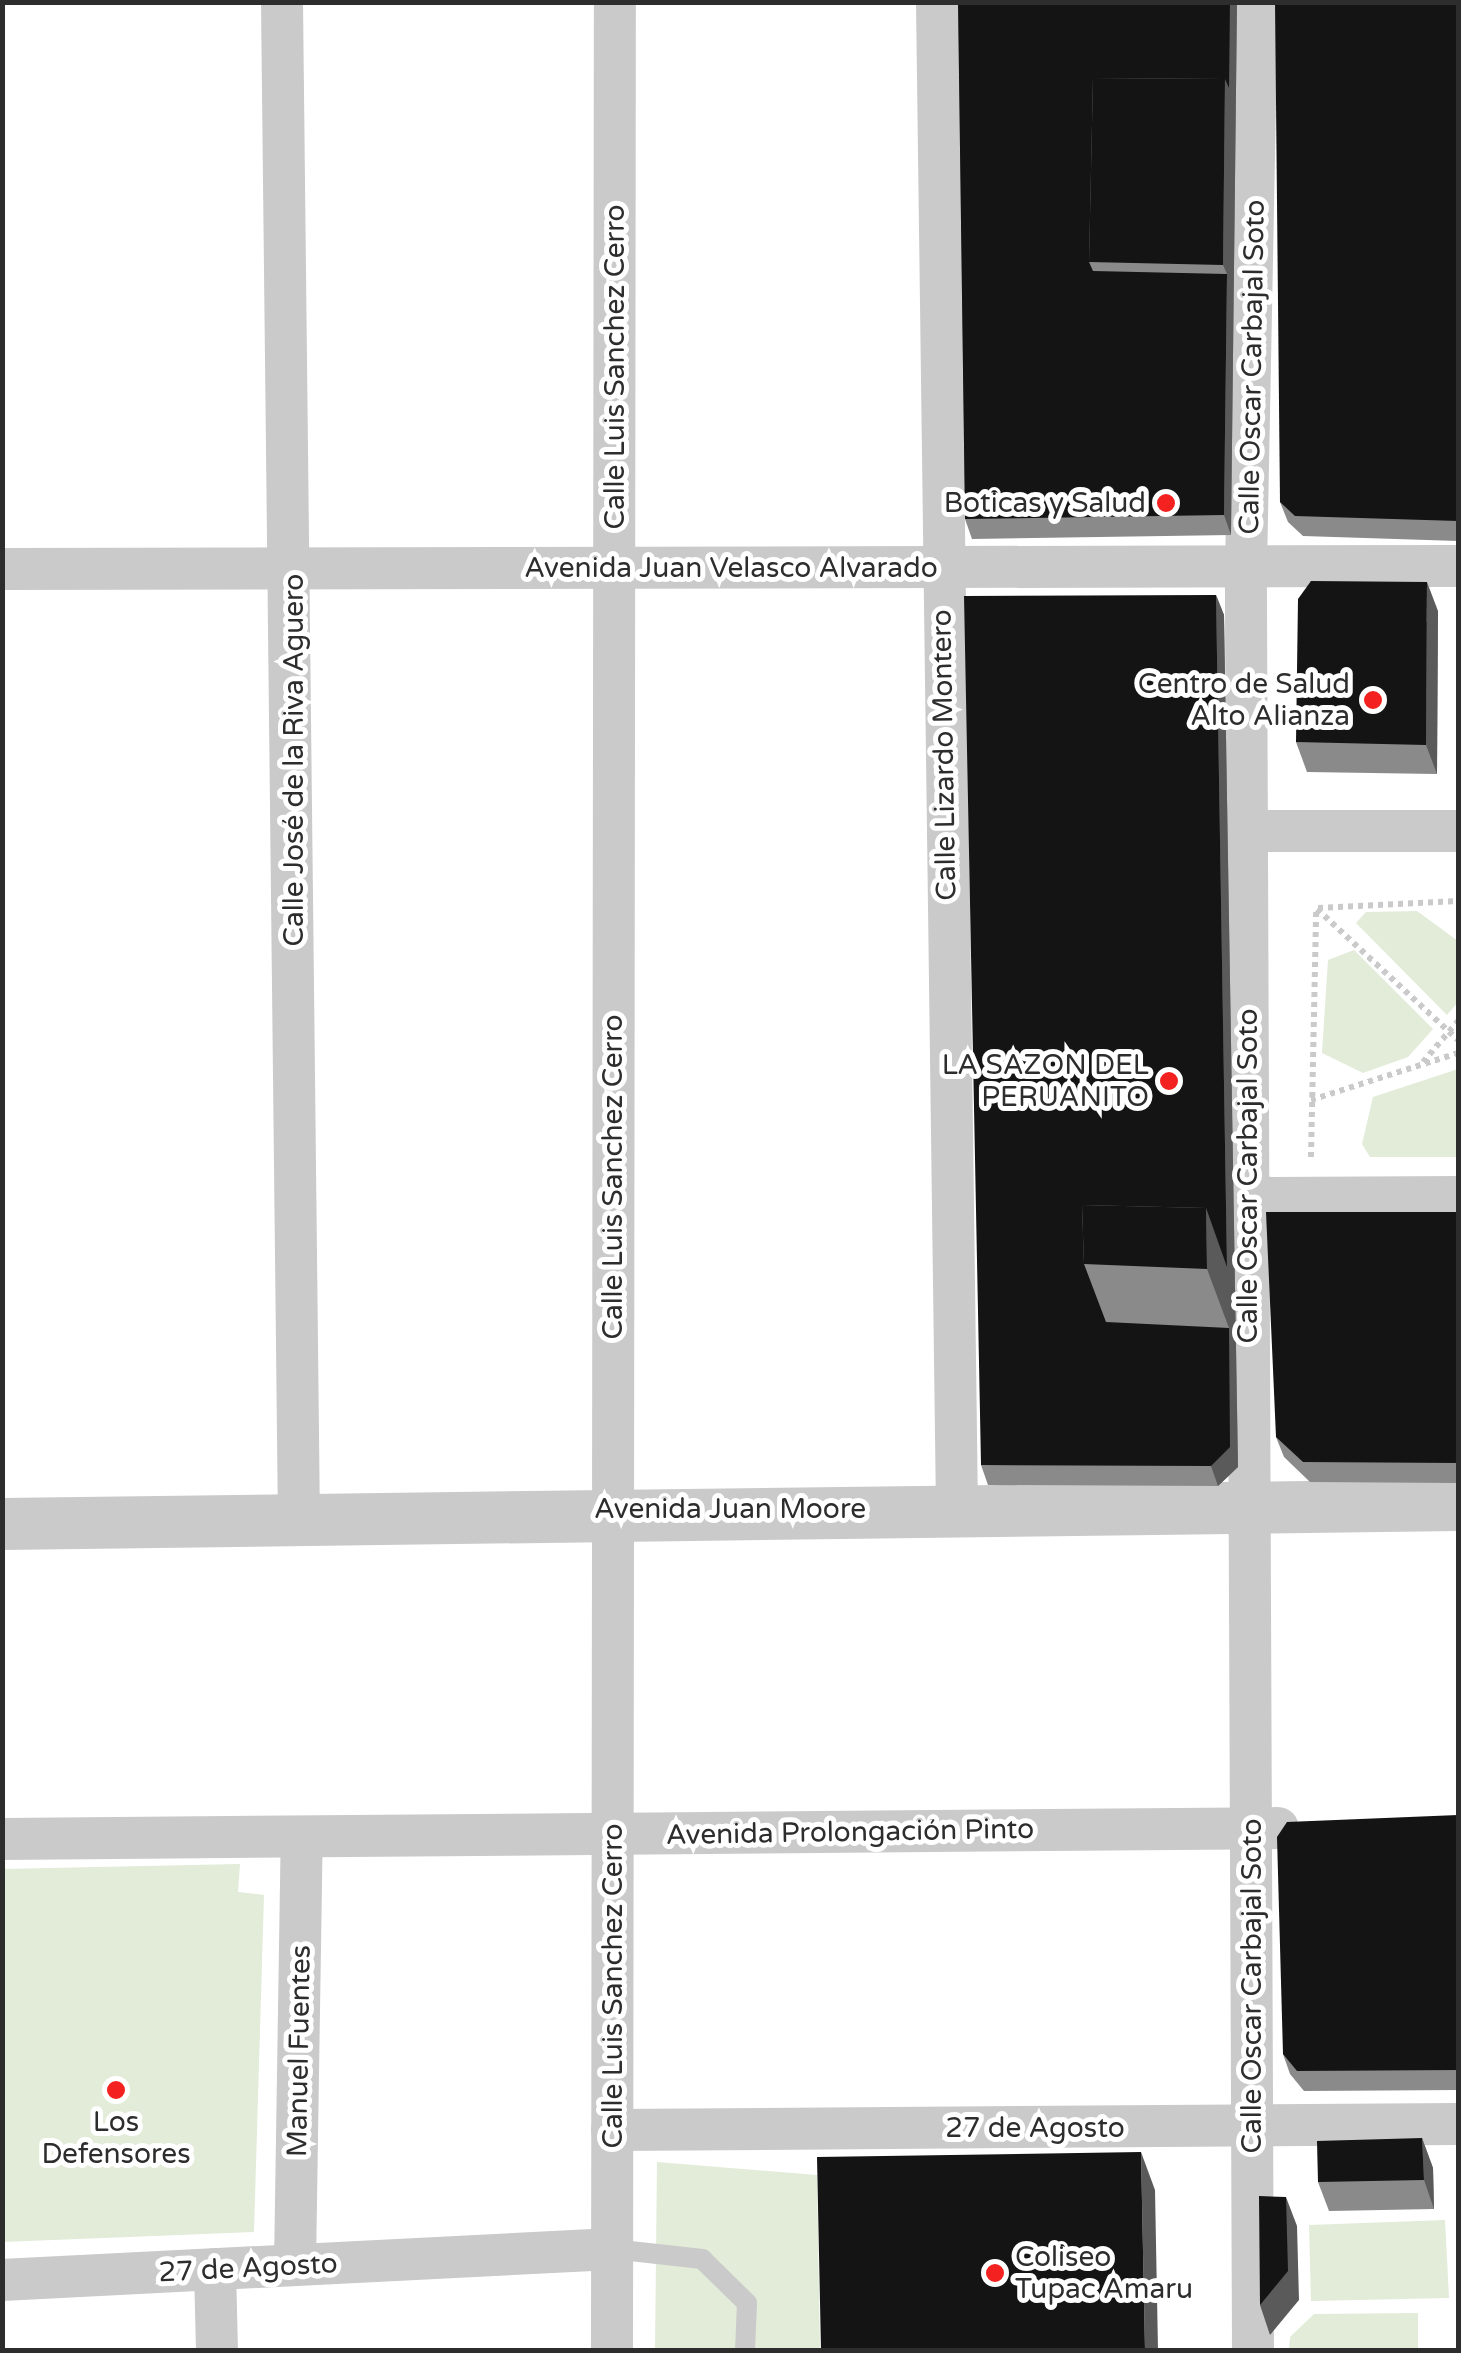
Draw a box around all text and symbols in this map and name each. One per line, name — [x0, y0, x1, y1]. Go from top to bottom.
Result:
street label: Calle Oscar Carbajal Soto — [1232, 199, 1272, 535]
street label: Calle Luis Sanchez Cerro — [598, 204, 632, 530]
place label: Boticas y Salud — [944, 486, 1146, 520]
marker: Boticas y Salud — [1155, 492, 1177, 514]
street label: Avenida Juan Velasco Alvarado — [524, 551, 938, 585]
street label: Calle José de la Riva Aguero — [277, 574, 311, 946]
street label: Calle Lizardo Montero — [925, 609, 963, 901]
place label: Centro de Salud Alto Alianza — [1138, 667, 1350, 733]
marker: Centro de Salud Alto Alianza — [1360, 687, 1386, 713]
street label: Calle Oscar Carbajal Soto — [1231, 1008, 1265, 1344]
street label: Calle Luis Sanchez Cerro — [596, 1014, 630, 1340]
place label: LA SAZON DEL PERUANITO — [942, 1048, 1149, 1114]
marker: LA SAZON DEL PERUANITO — [1158, 1070, 1180, 1092]
street label: Avenida Juan Moore — [594, 1492, 866, 1526]
street label: Avenida Prolongación Pinto — [665, 1812, 1035, 1852]
street label: Calle Oscar Carbajal Soto — [1235, 1818, 1269, 2154]
street label: Calle Luis Sanchez Cerro — [596, 1823, 630, 2149]
street label: Manuel Fuentes — [280, 1945, 318, 2157]
marker: Los Defensores — [105, 2079, 127, 2101]
place label: Los Defensores — [41, 2105, 191, 2171]
street label: 27 de Agosto — [945, 2111, 1125, 2145]
place label: Coliseo Tupac Amaru — [1015, 2240, 1193, 2306]
street label: 27 de Agosto — [158, 2247, 338, 2289]
marker: Coliseo Tupac Amaru — [984, 2262, 1006, 2284]

